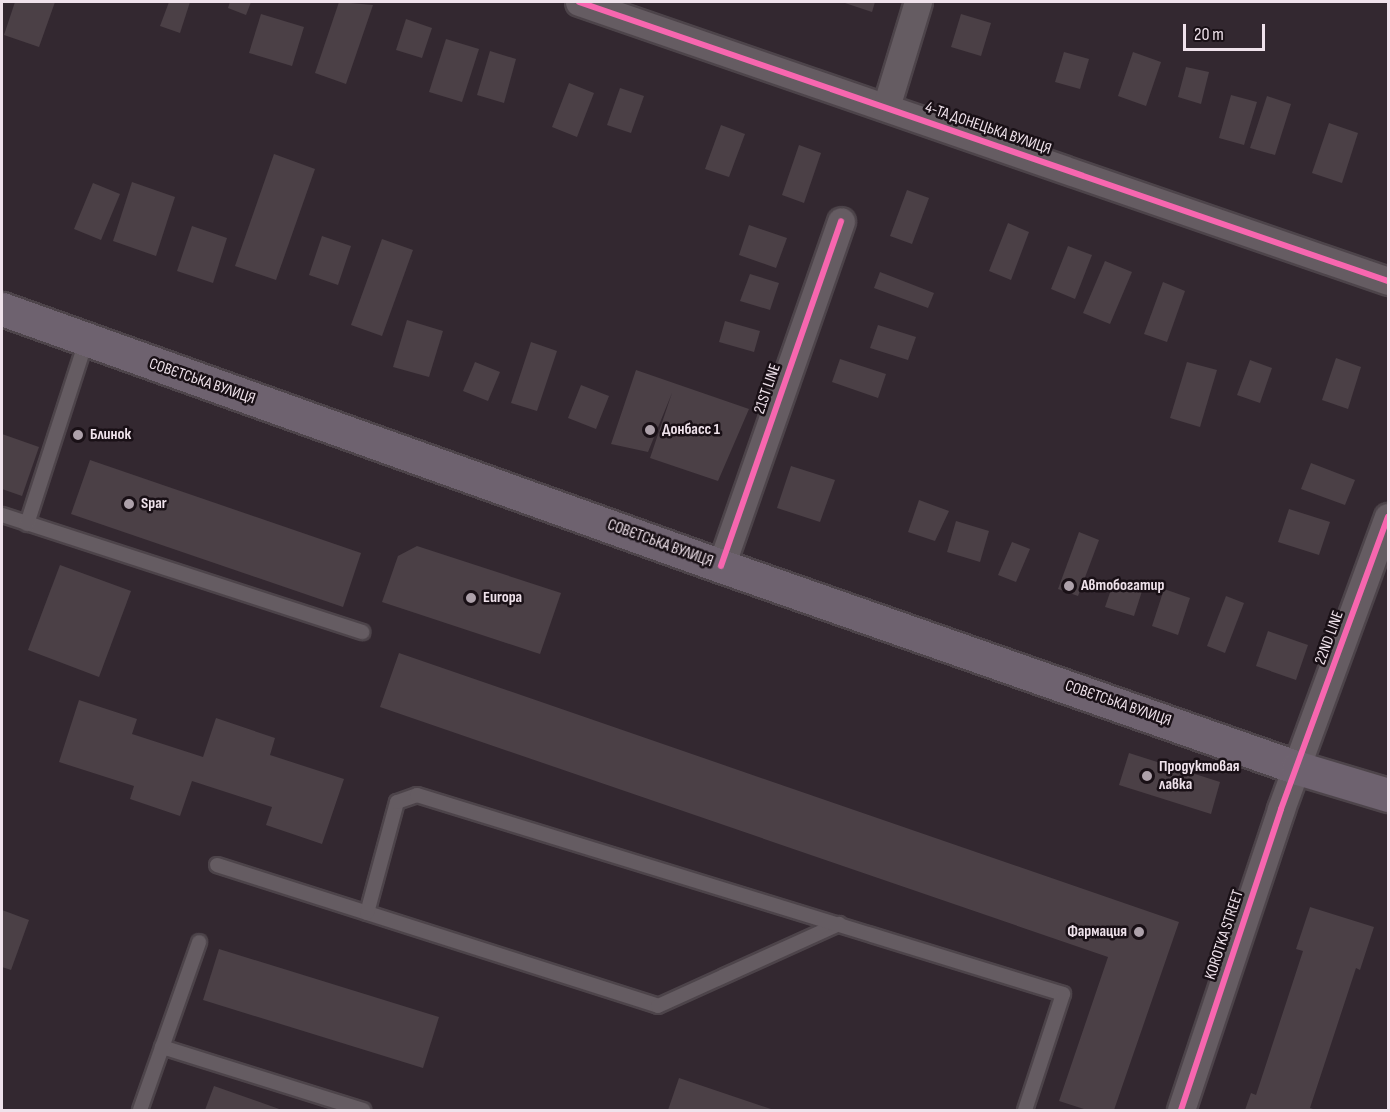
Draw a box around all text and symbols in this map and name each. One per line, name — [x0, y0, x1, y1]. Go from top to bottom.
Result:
scale bar — [1186, 12, 1268, 50]
text: 20 m — [1194, 24, 1224, 45]
street label: 4-ТА ДОНЕЦЬКА ВУЛИЦЯ — [922, 98, 1054, 160]
street label: СОВЄТСЬКА ВУЛИЦЯ — [146, 355, 258, 409]
street label: 21ST LINE — [750, 361, 786, 417]
place label: Донбасс 1 — [662, 420, 720, 440]
marker: Донбасс 1 — [643, 423, 657, 437]
place label: Блинок — [90, 425, 131, 445]
marker: Блинок — [71, 428, 85, 442]
place label: Spar — [141, 494, 167, 514]
marker: Spar — [122, 497, 136, 511]
street label: СОВЄТСЬКА ВУЛИЦЯ — [605, 516, 715, 572]
place label: Автобогатир — [1081, 576, 1164, 596]
marker: Автобогатир — [1062, 579, 1076, 593]
place label: Europa — [483, 588, 522, 608]
marker: Europa — [464, 591, 478, 605]
street label: 22ND LINE — [1311, 609, 1349, 667]
street label: СОВЄТСЬКА ВУЛИЦЯ — [1062, 677, 1174, 731]
place label: Продуктовая лавка — [1159, 757, 1240, 795]
marker: Продуктовая лавка — [1140, 769, 1154, 783]
street label: KOROTKA STREET — [1201, 888, 1249, 982]
place label: Фармация — [1067, 922, 1127, 942]
marker: Фармация — [1132, 925, 1146, 939]

